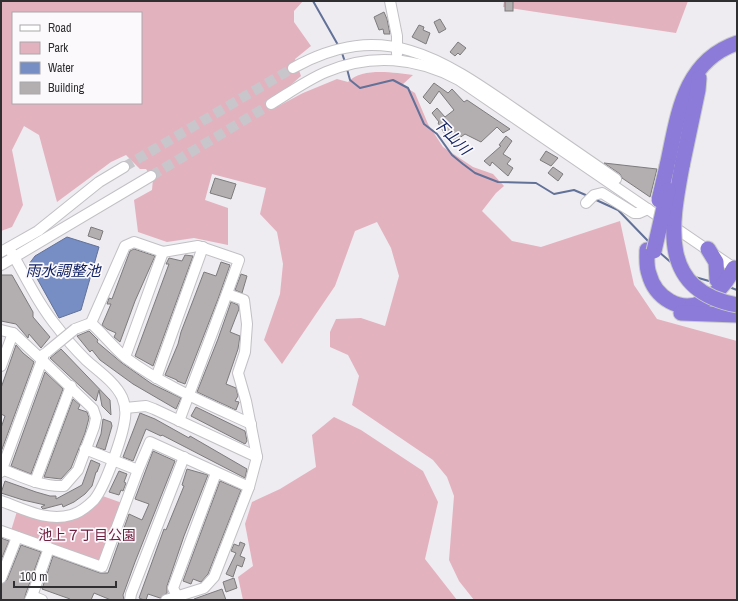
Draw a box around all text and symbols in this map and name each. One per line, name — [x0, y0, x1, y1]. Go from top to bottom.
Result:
legend — [12, 12, 142, 104]
text: Road — [48, 20, 72, 36]
text: Park — [48, 40, 68, 56]
text: Water — [48, 60, 75, 76]
text: Building — [48, 80, 85, 96]
water label: 下山川 — [429, 113, 477, 161]
water label: 雨水調整池 — [25, 260, 102, 281]
park label: 池上７丁目公園 — [38, 526, 136, 544]
scale bar — [14, 563, 116, 589]
text: 100 m — [20, 569, 47, 585]

